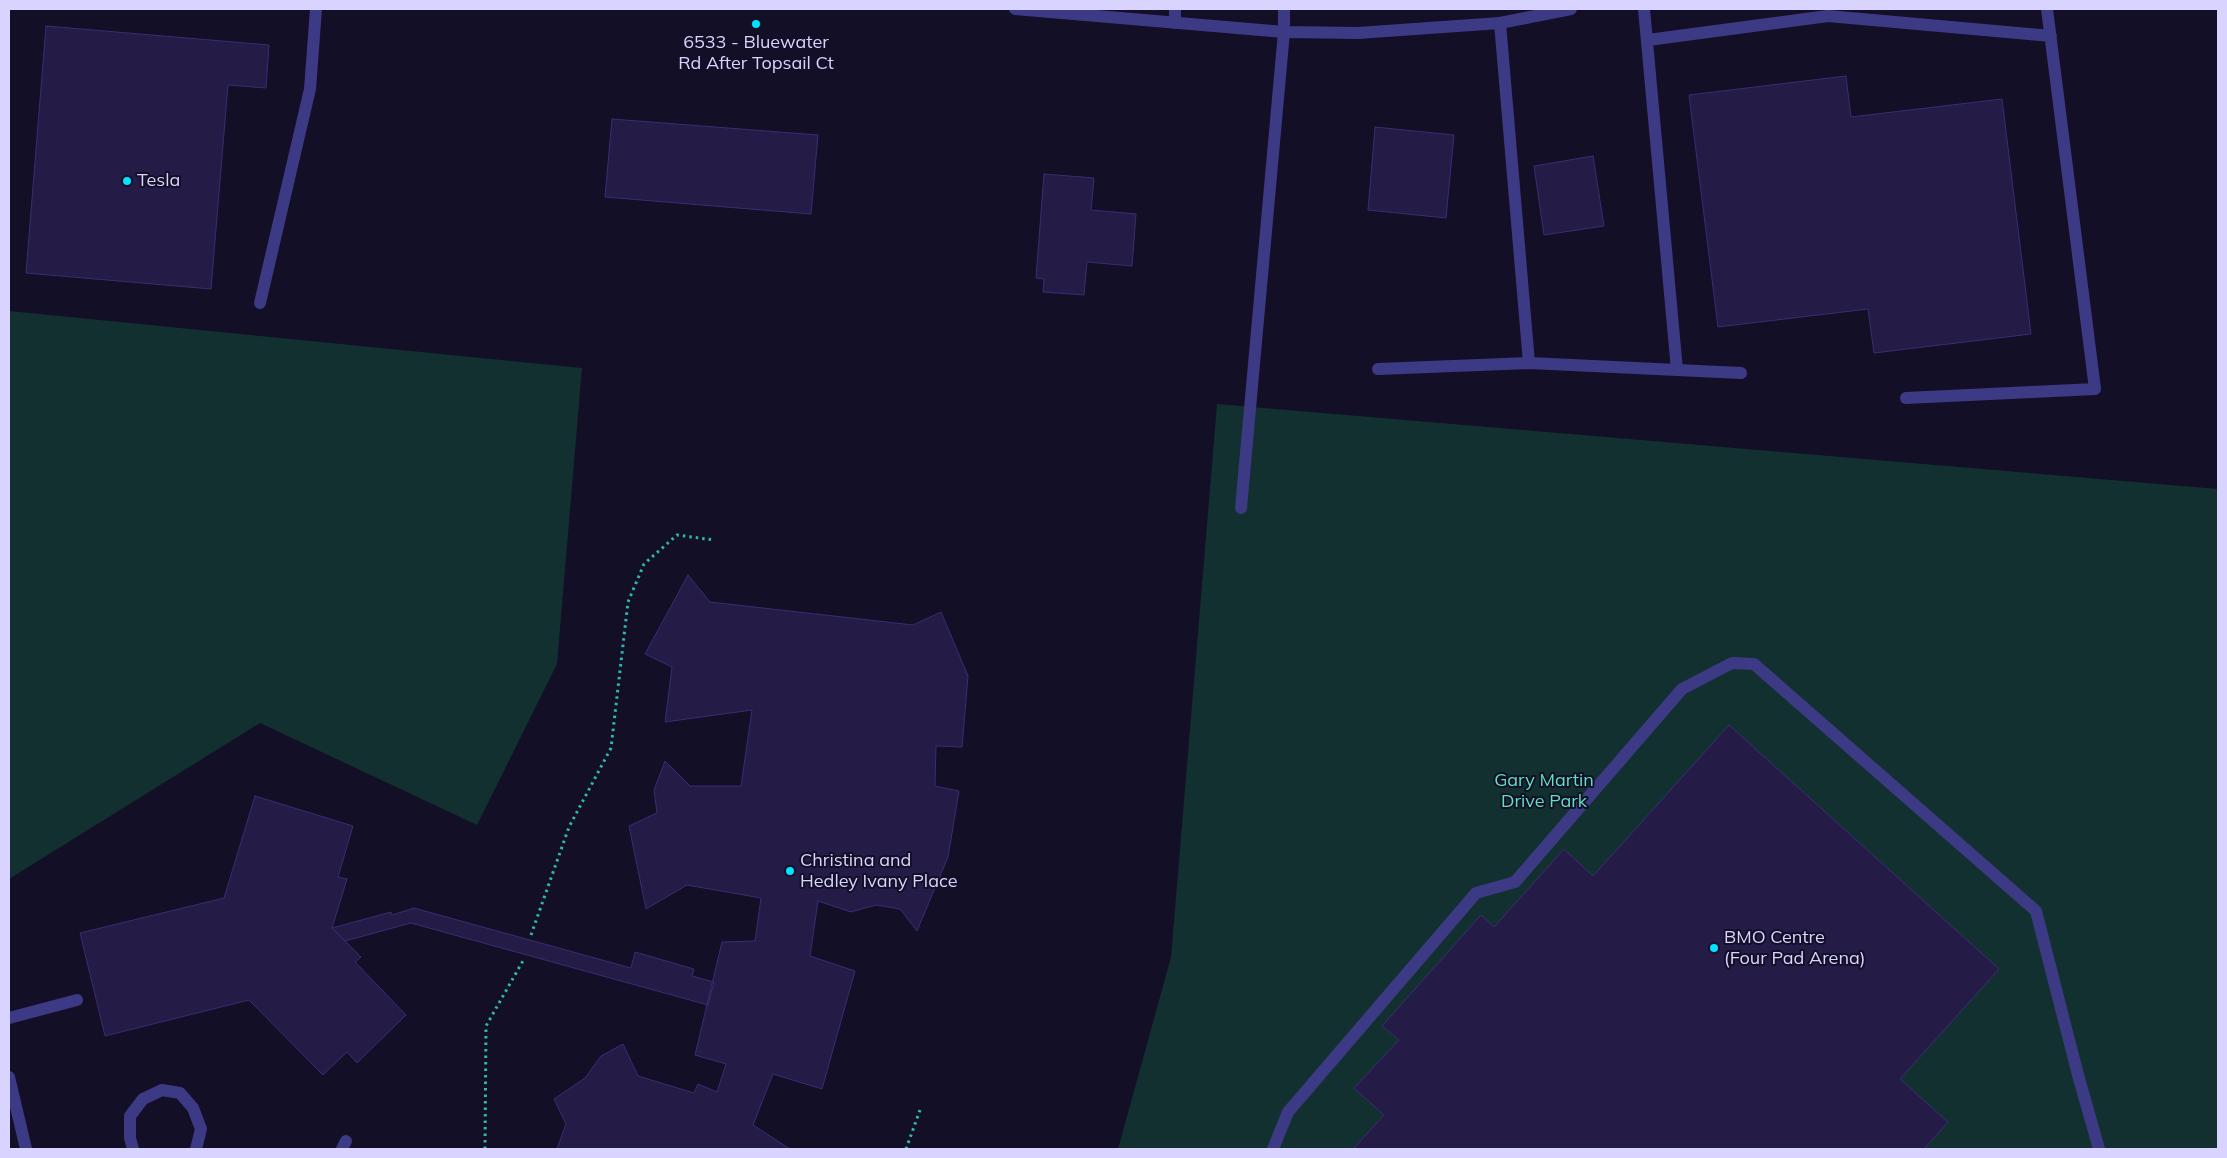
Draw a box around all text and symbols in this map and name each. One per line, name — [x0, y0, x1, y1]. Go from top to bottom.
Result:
marker: 6533 - Bluewater Rd After Topsail Ct — [750, 18, 762, 30]
place label: 6533 - Bluewater Rd After Topsail Ct — [678, 32, 834, 74]
place label: Tesla — [137, 170, 180, 192]
marker: Tesla — [121, 175, 133, 187]
park label: Gary Martin Drive Park — [1494, 770, 1594, 812]
place label: Christina and Hedley Ivany Place — [800, 850, 957, 892]
marker: Christina and Hedley Ivany Place — [784, 865, 796, 877]
place label: BMO Centre (Four Pad Arena) — [1724, 927, 1865, 970]
marker: BMO Centre (Four Pad Arena) — [1708, 942, 1720, 954]

